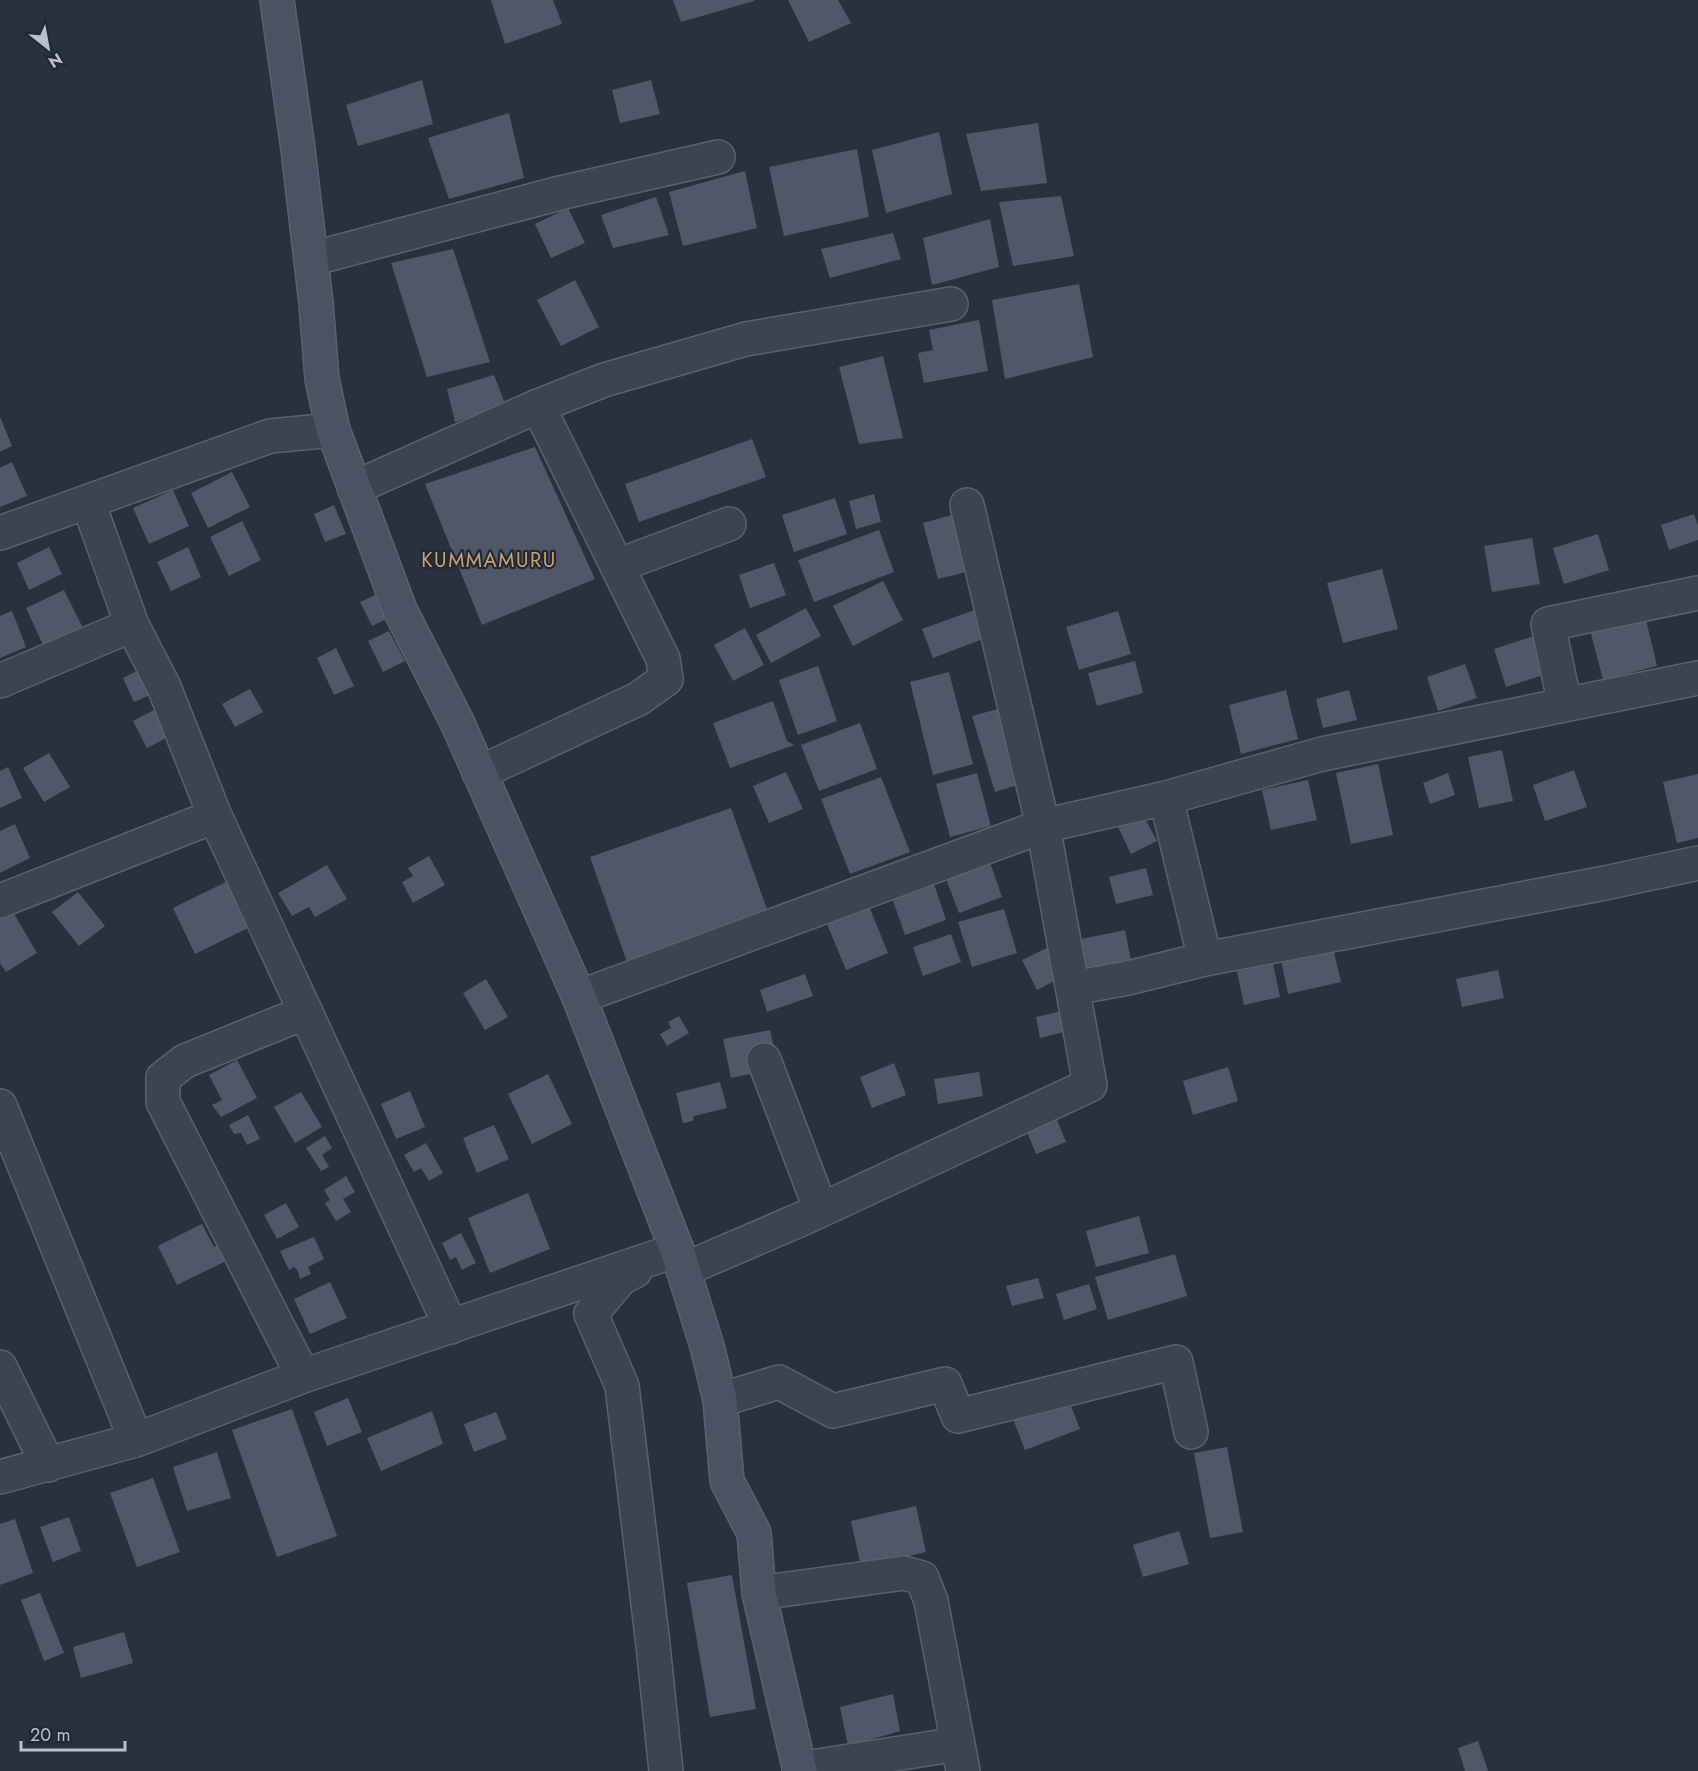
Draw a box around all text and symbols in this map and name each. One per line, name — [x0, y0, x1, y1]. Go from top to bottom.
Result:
north arrow — [18, 18, 78, 78]
text: N — [44, 47, 67, 74]
district label: KUMMAMURU — [421, 546, 557, 575]
scale bar — [21, 1714, 124, 1752]
text: 20 m — [30, 1722, 70, 1748]

